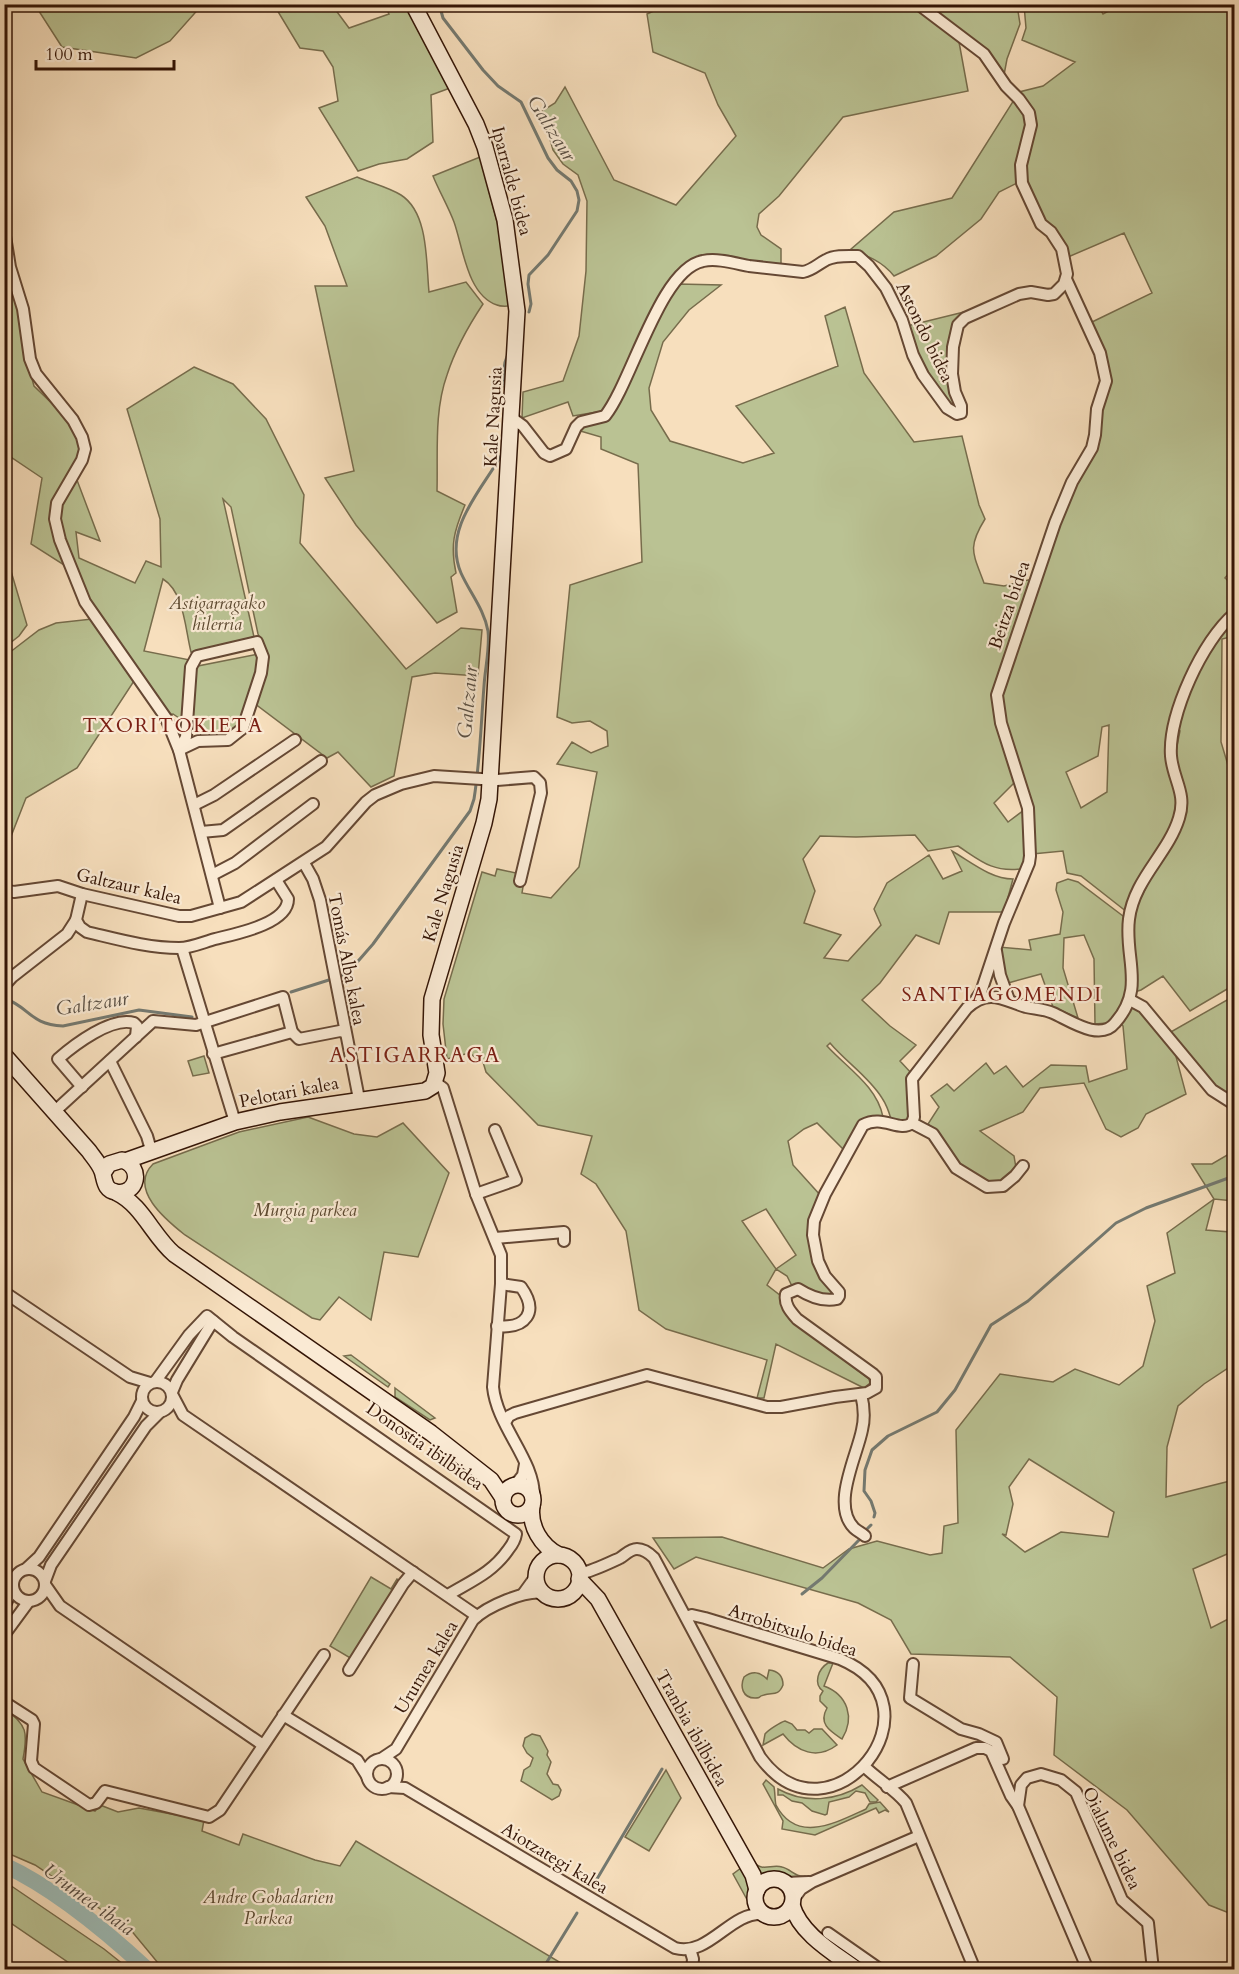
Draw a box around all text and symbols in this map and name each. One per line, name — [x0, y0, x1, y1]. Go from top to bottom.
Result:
scale bar — [36, 33, 174, 71]
text: 100 m — [45, 42, 93, 67]
water label: Galtzaur — [521, 90, 583, 168]
street label: Iparralde bidea — [485, 124, 538, 239]
street label: Astondo bidea — [889, 278, 960, 387]
street label: Kale Nagusia — [478, 366, 509, 468]
street label: Beitza bidea — [983, 557, 1036, 653]
park label: Astigarragako hilerria — [168, 591, 265, 637]
water label: Galtzaur — [451, 663, 484, 740]
district label: TXORITOKIETA — [82, 712, 264, 739]
street label: Kale Nagusia — [417, 841, 470, 945]
street label: Galtzaur kalea — [74, 862, 184, 911]
street label: Tomás Alba kalea — [321, 891, 372, 1028]
district label: SANTIAGOMENDI — [902, 981, 1102, 1008]
water label: Galtzaur — [54, 984, 132, 1023]
district label: ASTIGARRAGA — [329, 1041, 501, 1070]
street label: Pelotari kalea — [237, 1071, 341, 1114]
park label: Murgia parkea — [253, 1198, 357, 1223]
street label: Donostia ibilbidea — [361, 1396, 489, 1496]
street label: Arrobitxulo bidea — [725, 1598, 861, 1663]
street label: Urumea kalea — [389, 1616, 464, 1719]
street label: Tranbia ibilbidea — [649, 1665, 734, 1791]
street label: Oialume bidea — [1076, 1783, 1147, 1894]
street label: Aiotzategi kalea — [496, 1817, 613, 1900]
water label: Urumea ibaia — [37, 1857, 140, 1942]
park label: Andre Gobadarien Parkea — [202, 1885, 333, 1931]

